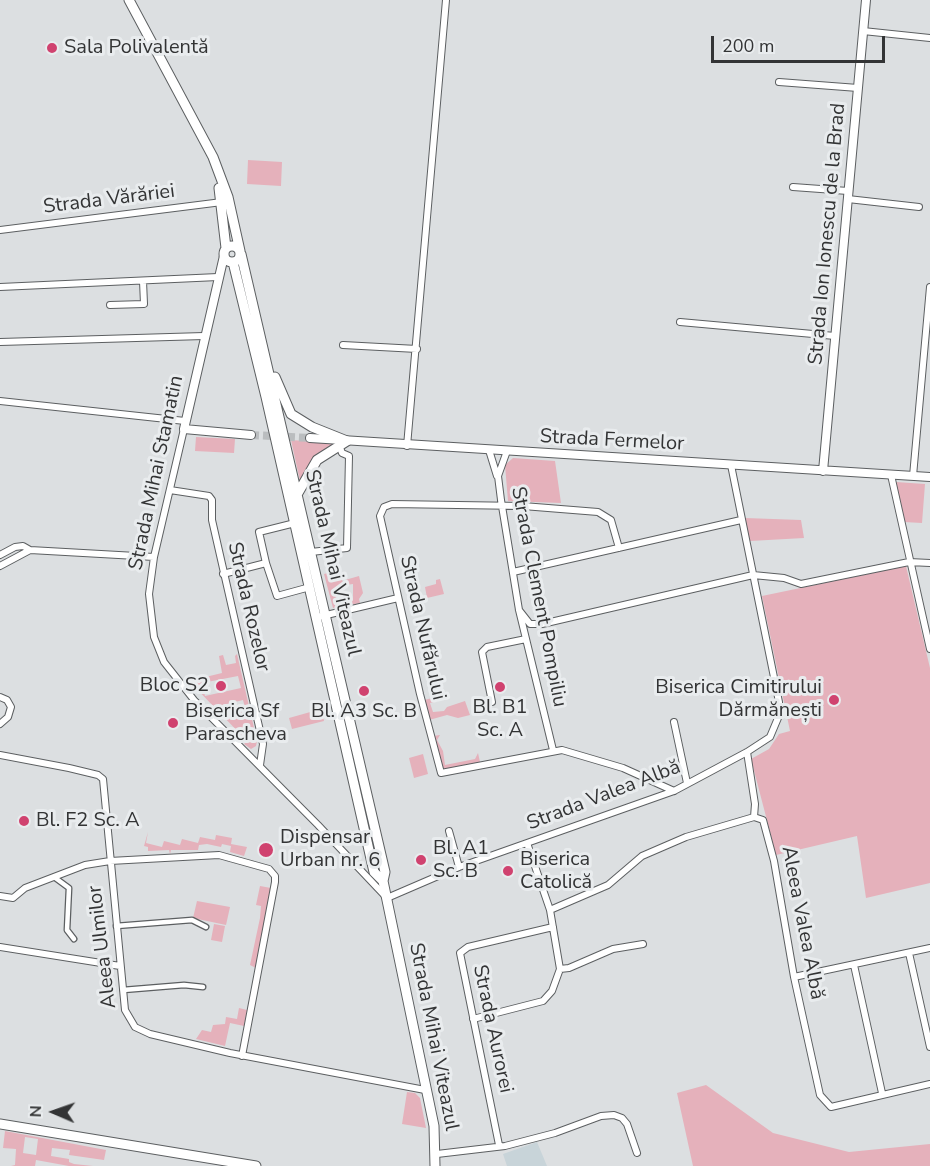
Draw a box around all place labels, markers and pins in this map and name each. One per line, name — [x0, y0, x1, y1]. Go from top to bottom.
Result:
place label: Sala Polivalentă — [64, 36, 209, 60]
marker: Sala Polivalentă — [45, 41, 59, 55]
place label: Bloc S2 — [140, 674, 209, 698]
place label: Biserica Cimitirului Dărmănești — [655, 676, 822, 723]
marker: Bloc S2 — [214, 679, 228, 693]
marker: Bl. B1 Sc. A — [493, 680, 507, 694]
marker: Bl. A3 Sc. B — [357, 684, 371, 698]
marker: Biserica Cimitirului Dărmănești — [827, 693, 841, 707]
place label: Bl. B1 Sc. A — [473, 696, 527, 743]
place label: Biserica Sf Parascheva — [185, 700, 287, 747]
place label: Bl. A3 Sc. B — [311, 700, 417, 724]
marker: Biserica Sf Parascheva — [166, 716, 180, 730]
place label: Bl. F2 Sc. A — [36, 809, 139, 833]
marker: Bl. F2 Sc. A — [17, 814, 31, 828]
place label: Dispensar Urban nr. 6 — [280, 826, 380, 873]
place label: Bl. A1 Sc. B — [433, 837, 489, 884]
marker: Dispensar Urban nr. 6 — [257, 841, 275, 859]
place label: Biserica Catolică — [520, 848, 592, 895]
marker: Bl. A1 Sc. B — [414, 853, 428, 867]
marker: Biserica Catolică — [501, 864, 515, 878]

